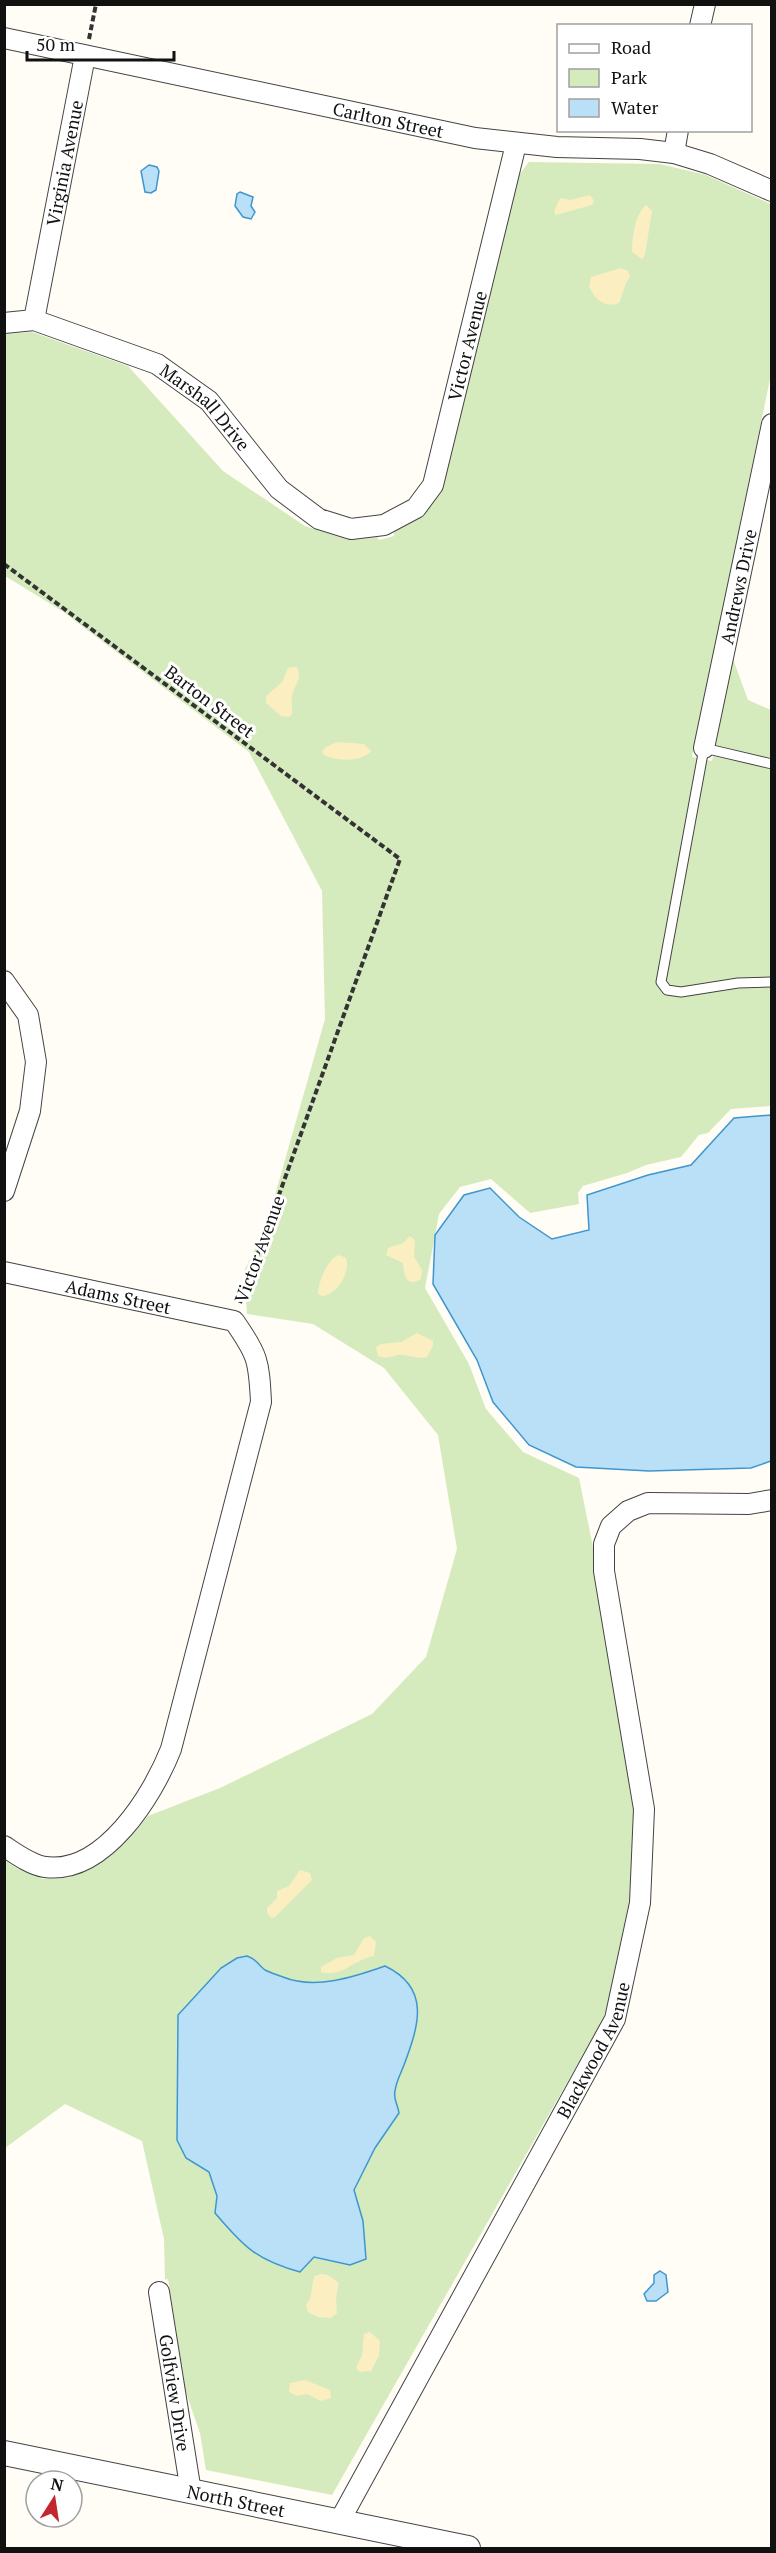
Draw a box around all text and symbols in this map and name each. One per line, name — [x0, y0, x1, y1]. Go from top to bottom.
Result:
scale bar — [27, 24, 174, 62]
legend — [557, 24, 752, 132]
text: 50 m — [36, 32, 76, 56]
text: Road — [611, 35, 651, 59]
text: Park — [611, 65, 648, 89]
text: Water — [611, 95, 658, 119]
street label: Carlton Street — [331, 96, 446, 143]
street label: Virginia Avenue — [40, 98, 88, 228]
street label: Victor Avenue — [442, 288, 492, 403]
street label: Marshall Drive — [155, 358, 256, 455]
street label: Andrews Drive — [714, 527, 762, 646]
street label: Barton Street — [160, 659, 260, 743]
street label: Victor Avenue — [228, 1192, 290, 1306]
street label: Adams Street — [64, 1273, 174, 1319]
street label: Blackwood Avenue — [551, 1980, 635, 2122]
street label: Golfview Drive — [154, 2333, 196, 2453]
north arrow — [24, 2469, 84, 2529]
text: N — [49, 2472, 65, 2496]
street label: North Street — [185, 2479, 288, 2522]

